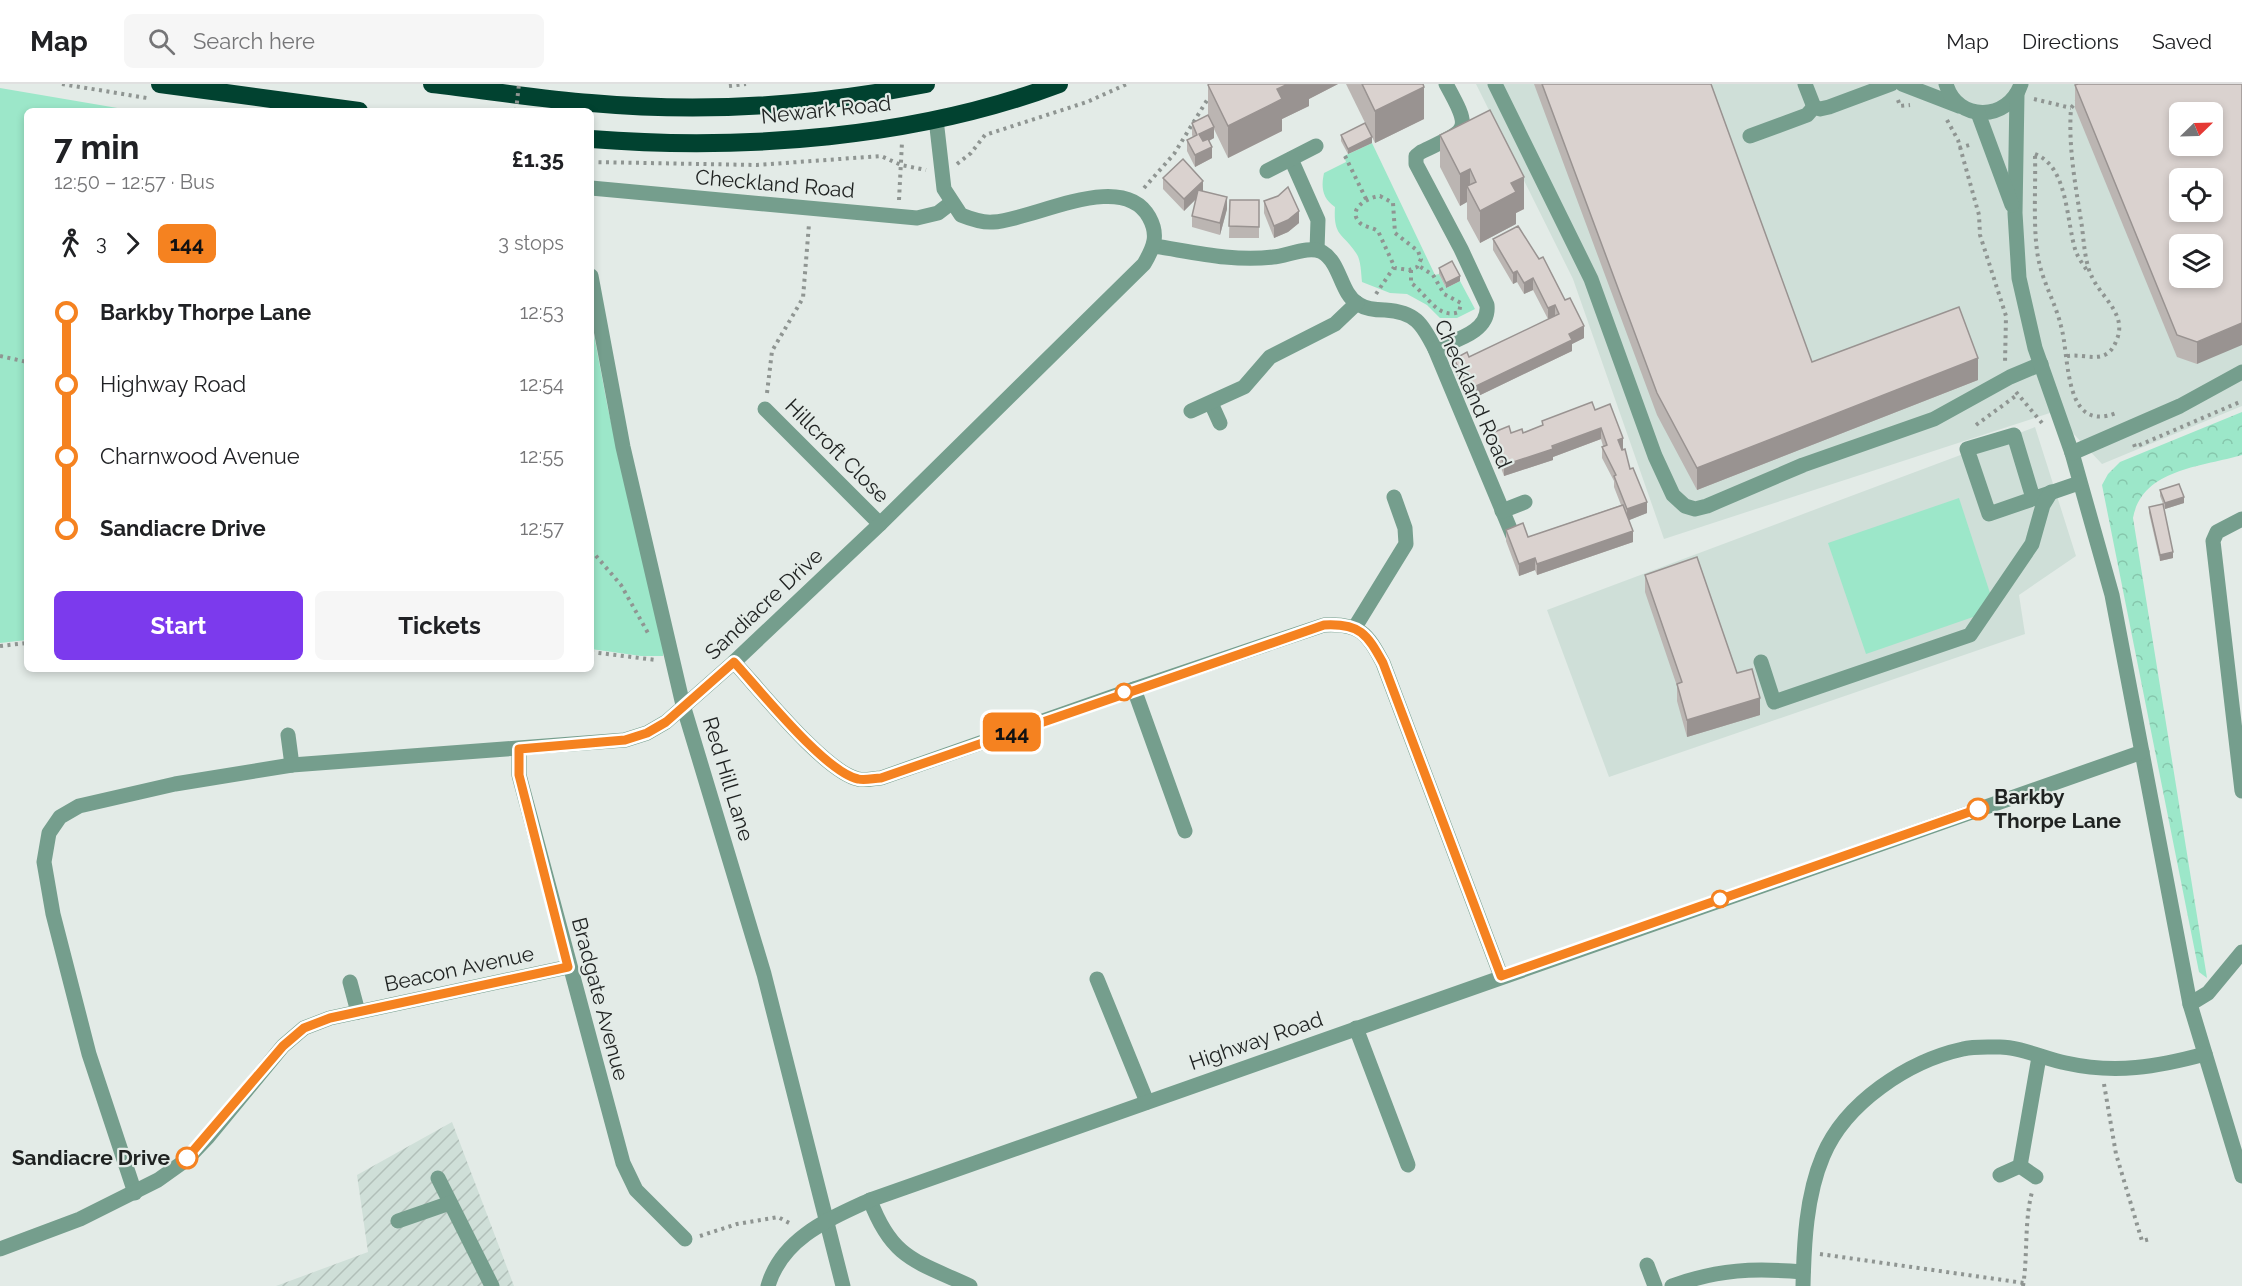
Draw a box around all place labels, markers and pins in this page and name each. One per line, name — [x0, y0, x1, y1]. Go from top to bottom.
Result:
unlabelled marker — [1115, 683, 1133, 701]
place label: Barkby Thorpe Lane — [1994, 784, 2121, 833]
marker: Barkby Thorpe Lane — [1967, 798, 1989, 820]
unlabelled marker — [1711, 890, 1729, 908]
place label: Sandiacre Drive — [12, 1145, 170, 1170]
marker: Sandiacre Drive — [176, 1147, 198, 1169]

